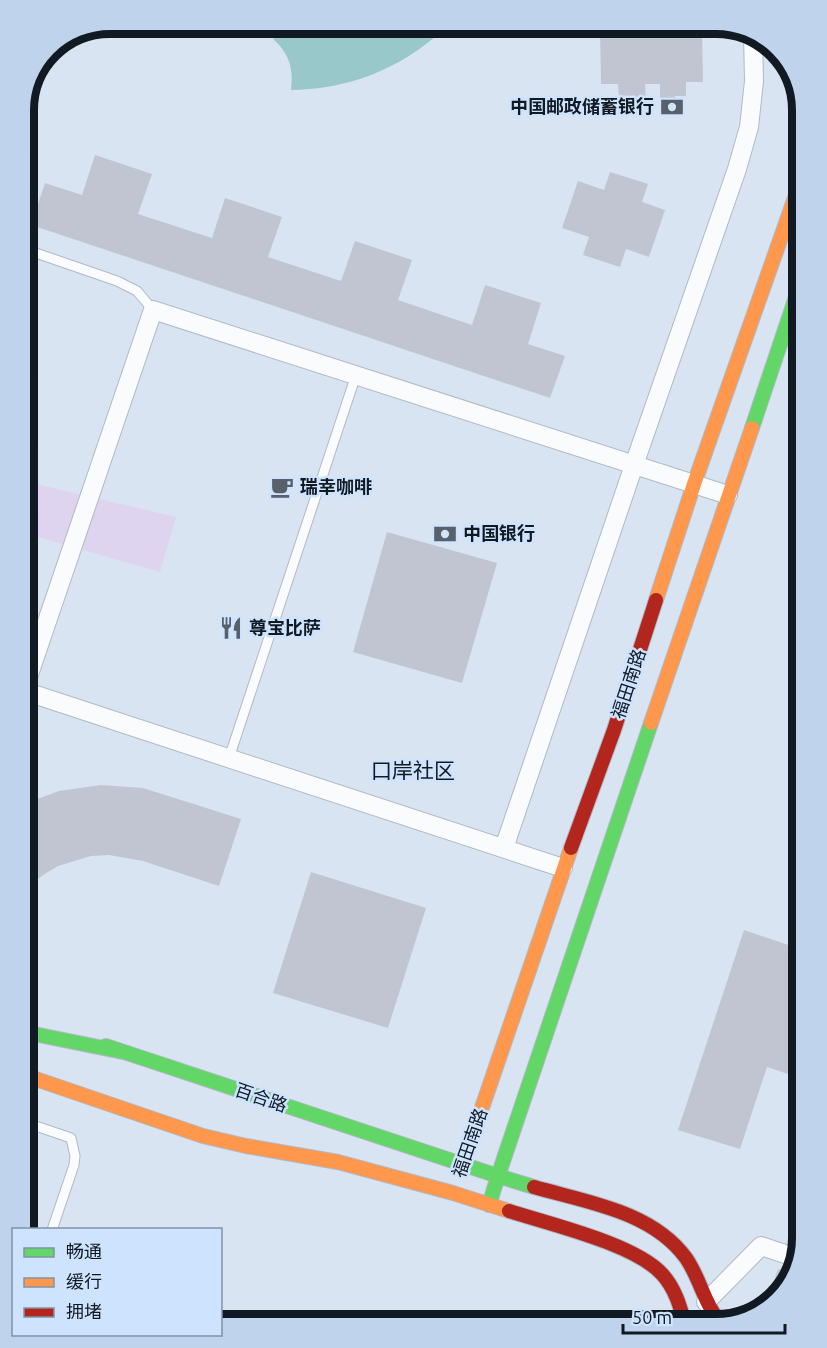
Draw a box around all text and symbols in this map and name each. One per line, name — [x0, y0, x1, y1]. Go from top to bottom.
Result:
bank icon: 中国邮政储蓄银行 — [659, 94, 685, 120]
place label: 中国邮政储蓄银行 — [510, 96, 654, 116]
cafe icon: 瑞幸咖啡 — [269, 474, 295, 500]
place label: 瑞幸咖啡 — [300, 476, 372, 496]
bank icon: 中国银行 — [432, 521, 458, 547]
place label: 中国银行 — [463, 523, 535, 543]
restaurant icon: 尊宝比萨 — [218, 615, 244, 641]
place label: 尊宝比萨 — [249, 617, 321, 637]
street label: 福田南路 — [607, 646, 649, 721]
district label: 口岸社区 — [371, 758, 455, 782]
street label: 百合路 — [233, 1079, 290, 1115]
street label: 福田南路 — [448, 1105, 490, 1180]
legend — [12, 1228, 222, 1336]
text: 畅通 — [66, 1241, 102, 1261]
text: 缓行 — [66, 1271, 102, 1291]
scale bar — [623, 1297, 785, 1335]
text: 拥堵 — [66, 1301, 102, 1321]
text: 50 m — [632, 1307, 672, 1327]

